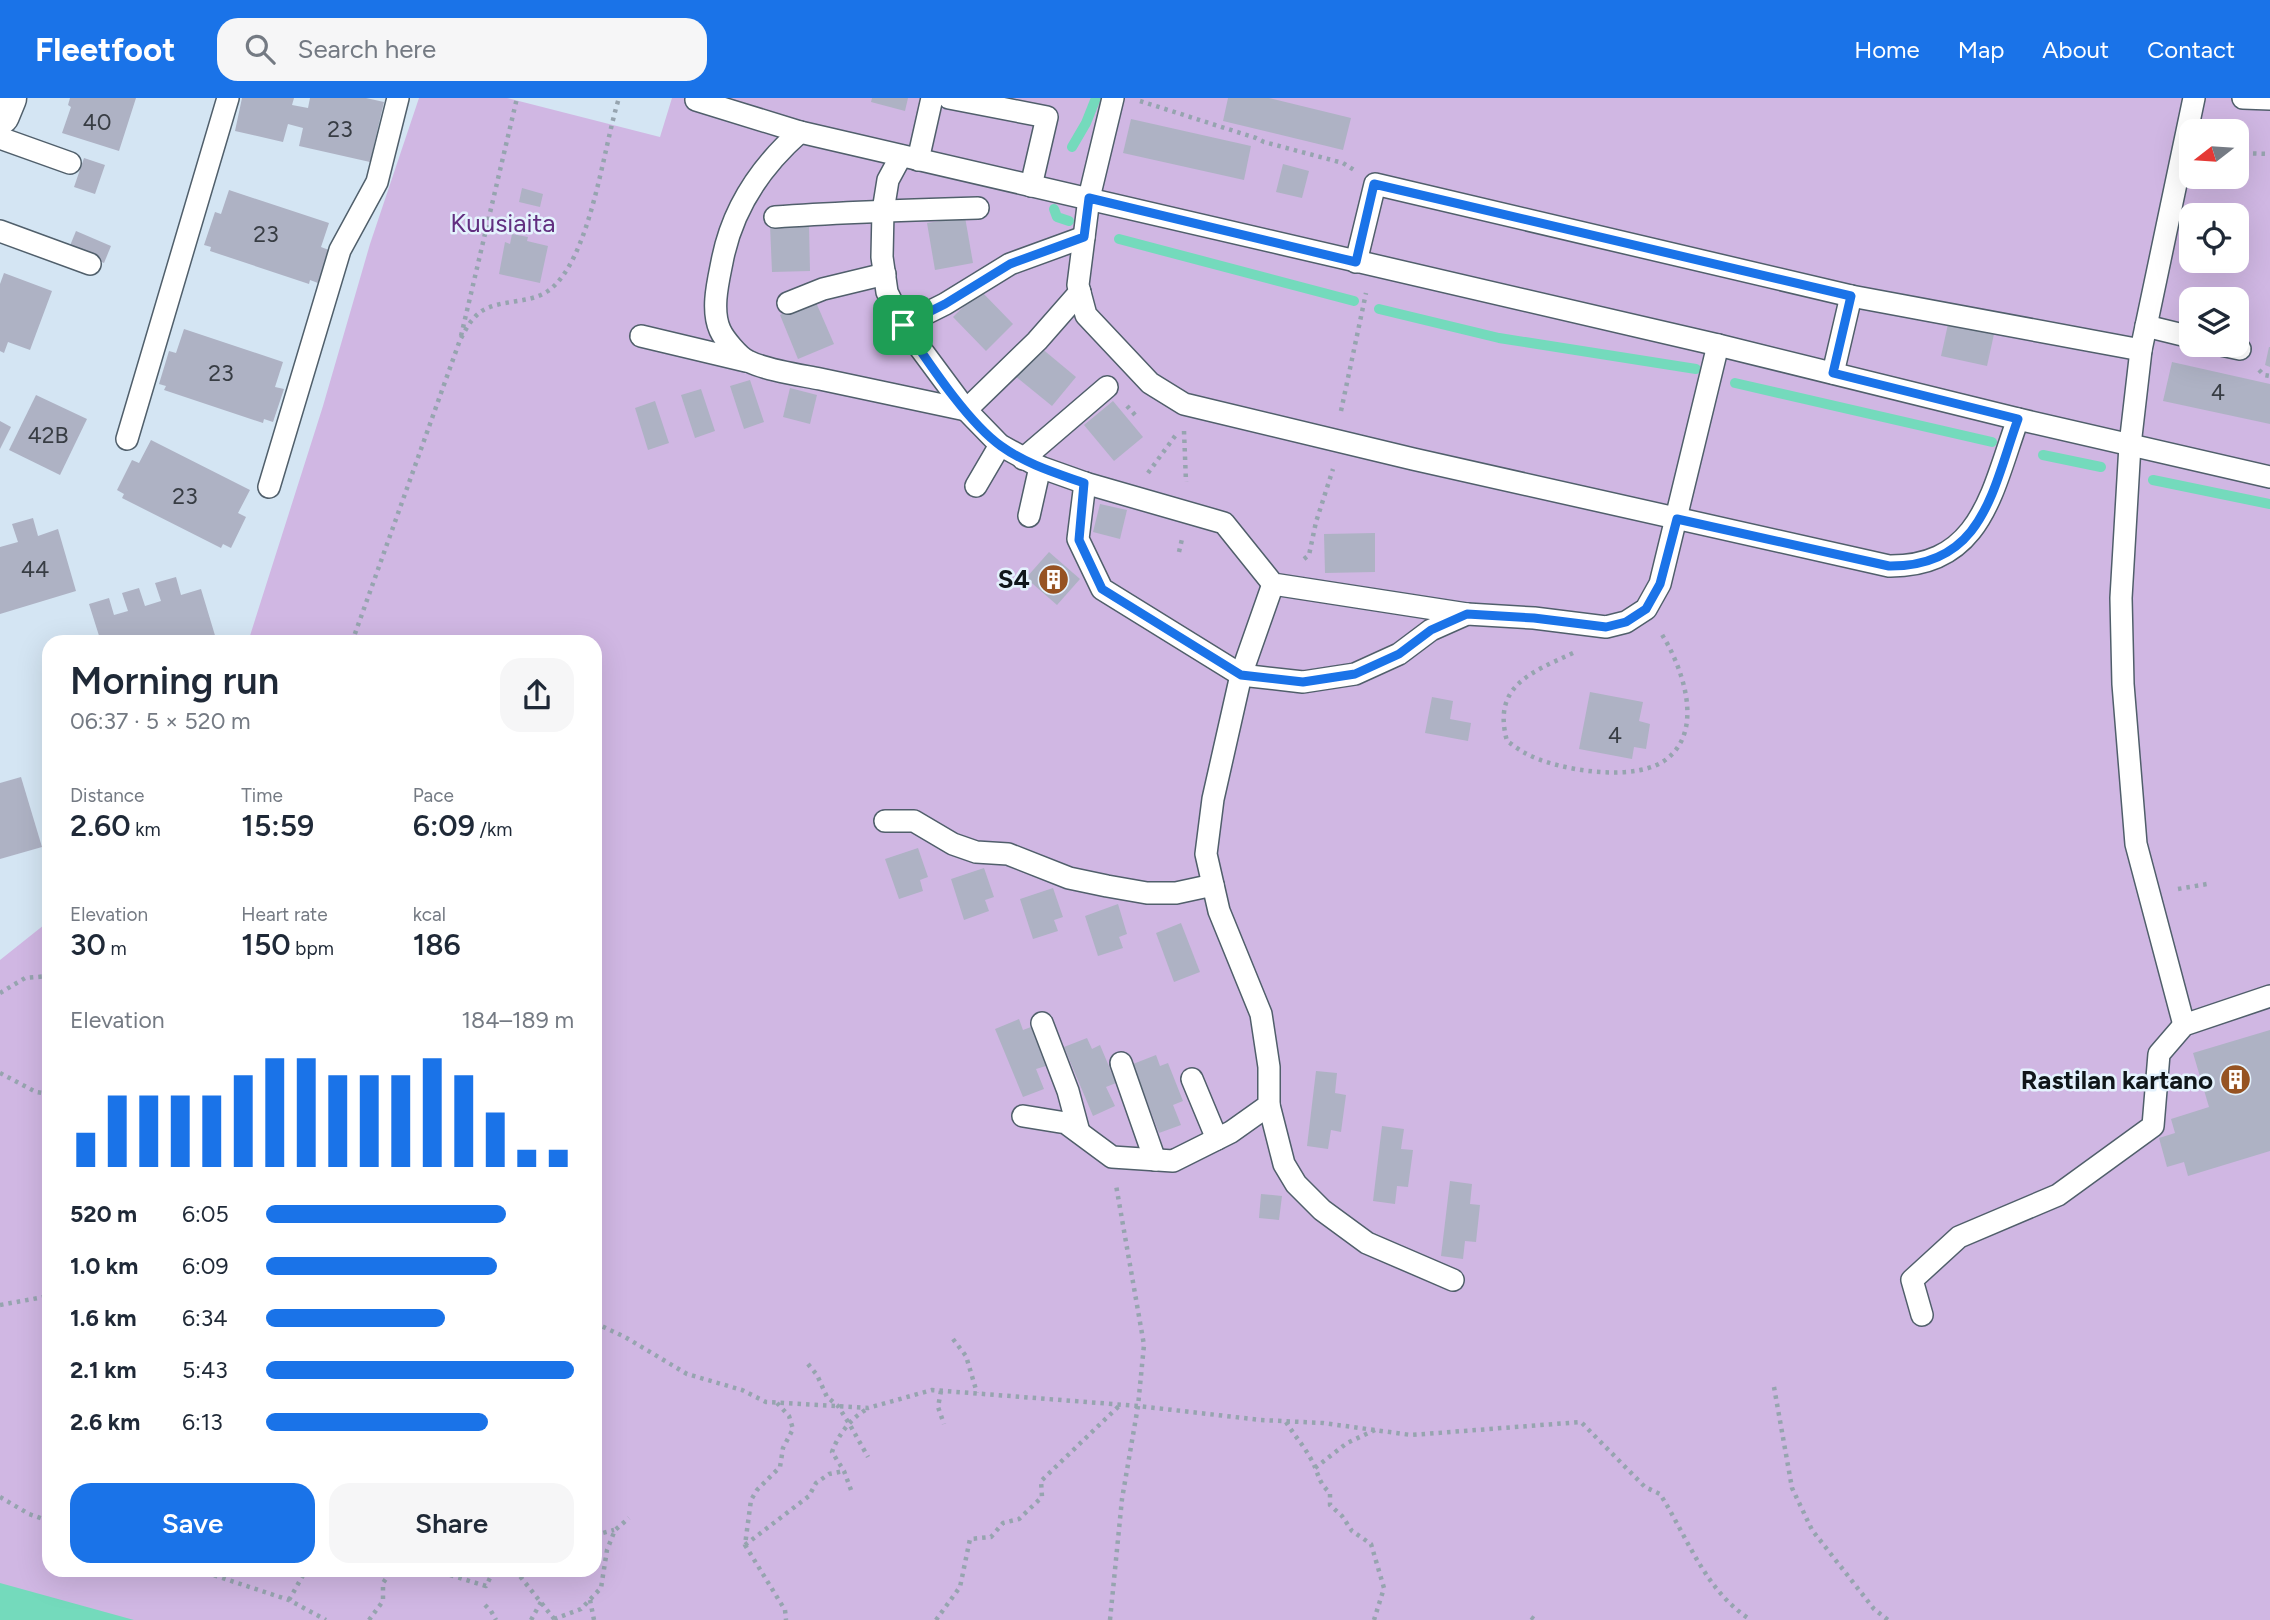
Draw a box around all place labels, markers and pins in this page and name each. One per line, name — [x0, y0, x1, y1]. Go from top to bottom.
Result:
pin — [873, 295, 933, 355]
building icon: S4 — [1036, 562, 1070, 596]
place label: S4 — [998, 563, 1030, 595]
building icon: Rastilan kartano — [2219, 1063, 2253, 1097]
place label: Rastilan kartano — [2021, 1064, 2213, 1096]

